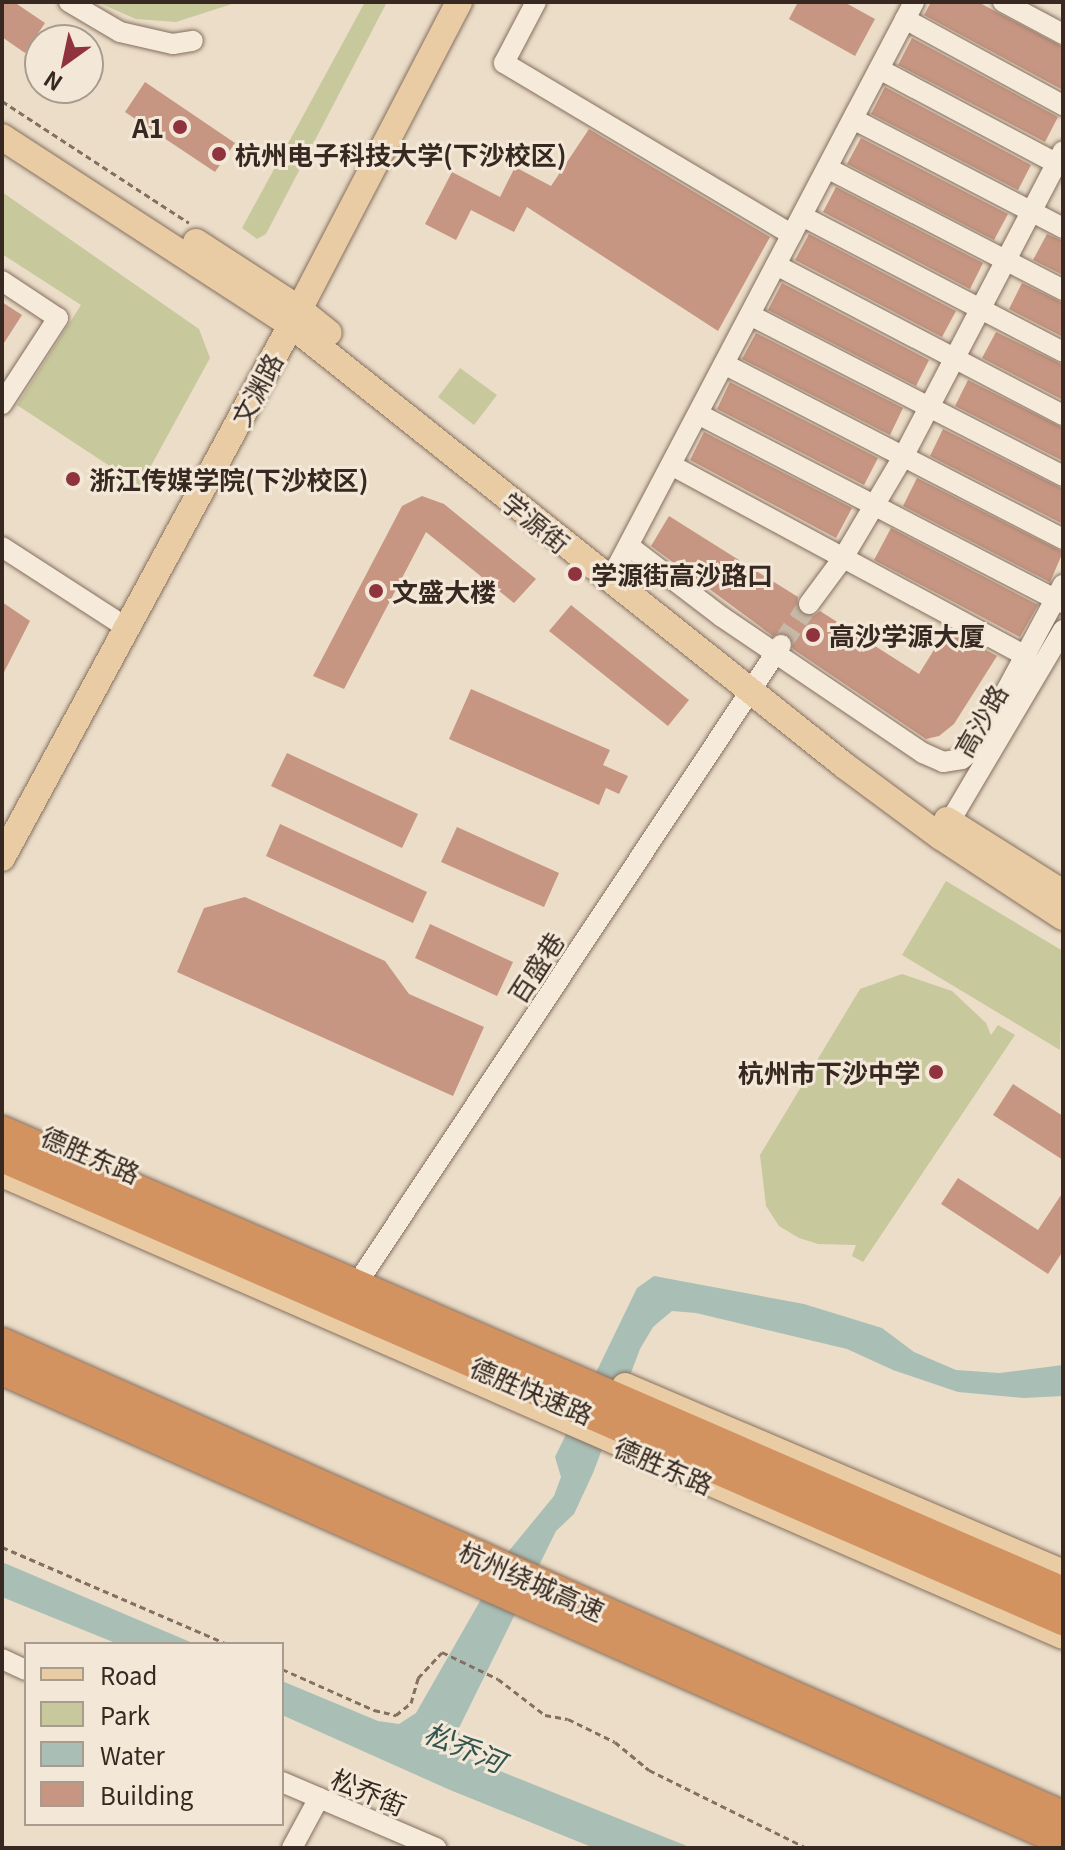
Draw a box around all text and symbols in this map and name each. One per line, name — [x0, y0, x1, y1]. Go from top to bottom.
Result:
north arrow — [24, 24, 104, 104]
text: N — [36, 65, 68, 100]
place label: A1 — [132, 111, 164, 143]
marker: A1 — [171, 118, 189, 136]
place label: 杭州电子科技大学(下沙校区) — [235, 138, 567, 170]
marker: 杭州电子科技大学(下沙校区) — [210, 145, 228, 163]
street label: 文渊路 — [224, 347, 288, 431]
place label: 浙江传媒学院(下沙校区) — [89, 463, 369, 495]
marker: 浙江传媒学院(下沙校区) — [64, 470, 82, 488]
street label: 学源街 — [496, 485, 576, 559]
place label: 学源街高沙路口 — [591, 558, 773, 590]
marker: 学源街高沙路口 — [566, 565, 584, 583]
place label: 文盛大楼 — [392, 575, 496, 607]
marker: 文盛大楼 — [367, 582, 385, 600]
place label: 高沙学源大厦 — [829, 619, 985, 651]
marker: 高沙学源大厦 — [804, 626, 822, 644]
street label: 高沙路 — [947, 678, 1013, 762]
street label: 百盛巷 — [501, 926, 569, 1008]
place label: 杭州市下沙中学 — [738, 1056, 920, 1088]
marker: 杭州市下沙中学 — [927, 1063, 945, 1081]
street label: 德胜东路 — [37, 1119, 145, 1189]
street label: 德胜快速路 — [466, 1350, 598, 1430]
street label: 德胜东路 — [610, 1430, 718, 1500]
street label: 杭州绕城高速 — [454, 1534, 610, 1626]
legend — [24, 1642, 284, 1826]
text: Road — [100, 1657, 157, 1692]
text: Park — [100, 1697, 150, 1732]
water label: 松乔河 — [420, 1714, 510, 1778]
text: Water — [100, 1737, 165, 1772]
street label: 松乔街 — [327, 1761, 411, 1821]
text: Building — [100, 1777, 193, 1812]

